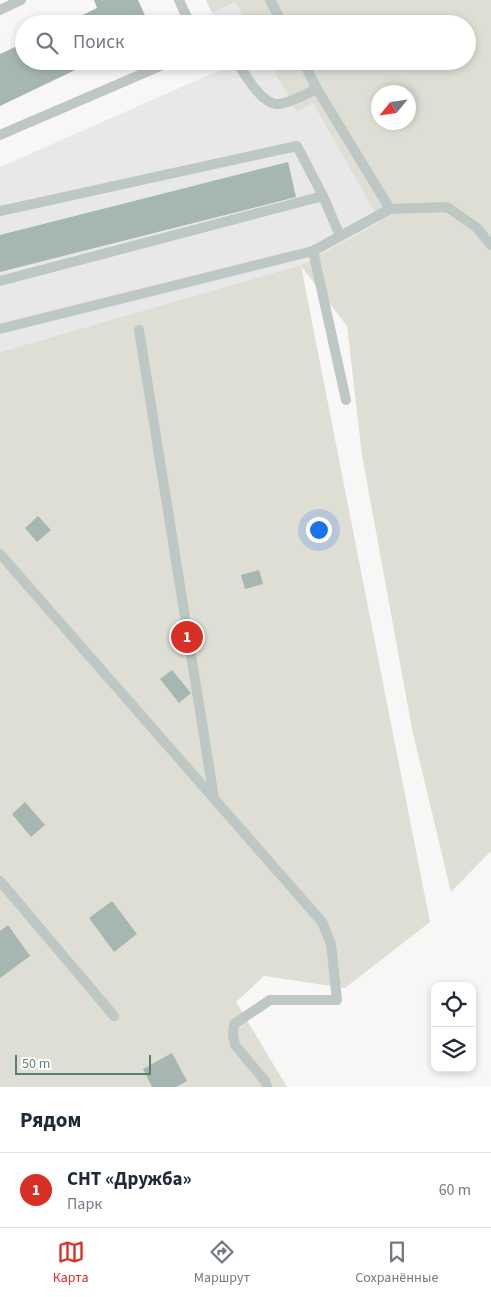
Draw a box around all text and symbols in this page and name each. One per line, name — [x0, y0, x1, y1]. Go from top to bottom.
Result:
search box — [15, 15, 476, 70]
icon: search — [33, 29, 61, 57]
text: Поиск — [73, 29, 124, 56]
north arrow — [371, 85, 416, 130]
your location — [306, 517, 332, 543]
pin: 1 — [171, 618, 203, 656]
map controls — [431, 982, 476, 1072]
button: locate — [431, 982, 476, 1027]
button: layers — [431, 1027, 476, 1072]
scale bar — [15, 1052, 151, 1075]
text: 50 m — [22, 1054, 50, 1074]
text: Рядом — [20, 1105, 81, 1135]
text: СНТ «Дружба» — [67, 1166, 192, 1193]
text: 1 — [32, 1179, 40, 1201]
text: 60 m — [439, 1179, 471, 1201]
text: Парк — [67, 1193, 102, 1215]
tab: Карта — [53, 1238, 89, 1288]
tab: Маршрут — [194, 1238, 250, 1288]
tab: Сохранённые — [355, 1238, 438, 1288]

